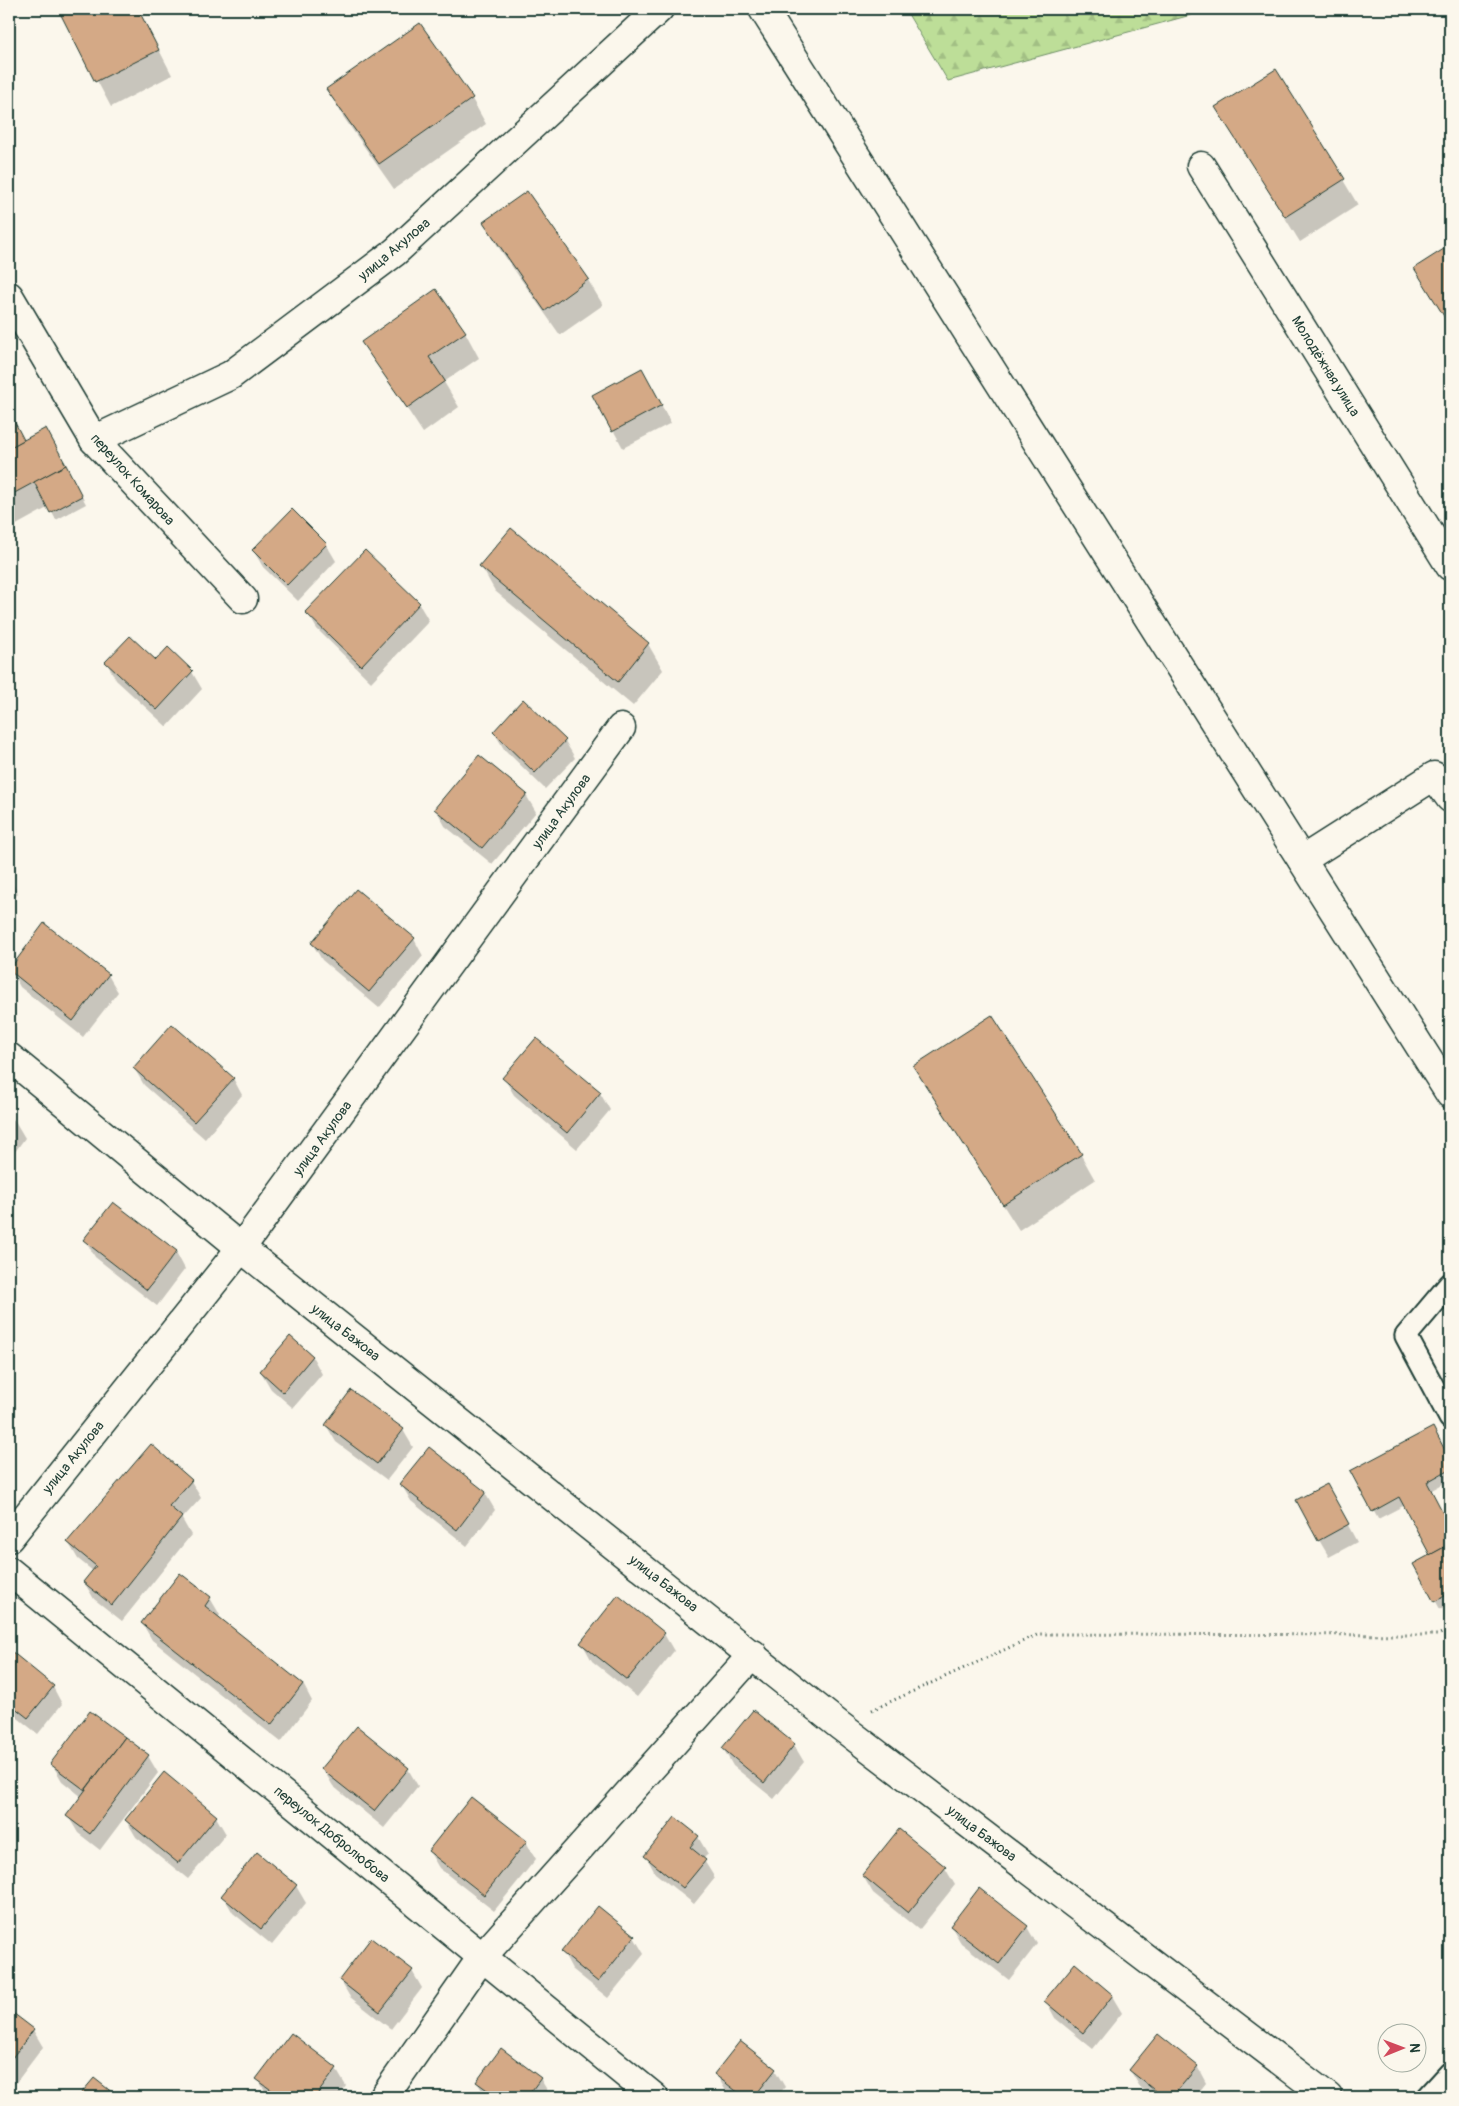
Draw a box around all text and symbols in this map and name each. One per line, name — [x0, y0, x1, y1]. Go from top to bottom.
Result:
street label: улица Акулова — [354, 214, 434, 285]
street label: Молодёжная улица — [1288, 313, 1363, 420]
street label: переулок Комарова — [87, 430, 178, 529]
street label: улица Акулова — [528, 771, 594, 853]
street label: улица Акулова — [289, 1098, 355, 1180]
street label: улица Бажова — [307, 1300, 384, 1365]
street label: улица Акулова — [38, 1418, 108, 1498]
street label: улица Бажова — [625, 1551, 702, 1616]
street label: переулок Добролюбова — [270, 1782, 393, 1886]
street label: улица Бажова — [943, 1801, 1020, 1865]
north arrow — [1376, 2024, 1426, 2074]
text: N — [1406, 2043, 1423, 2053]

